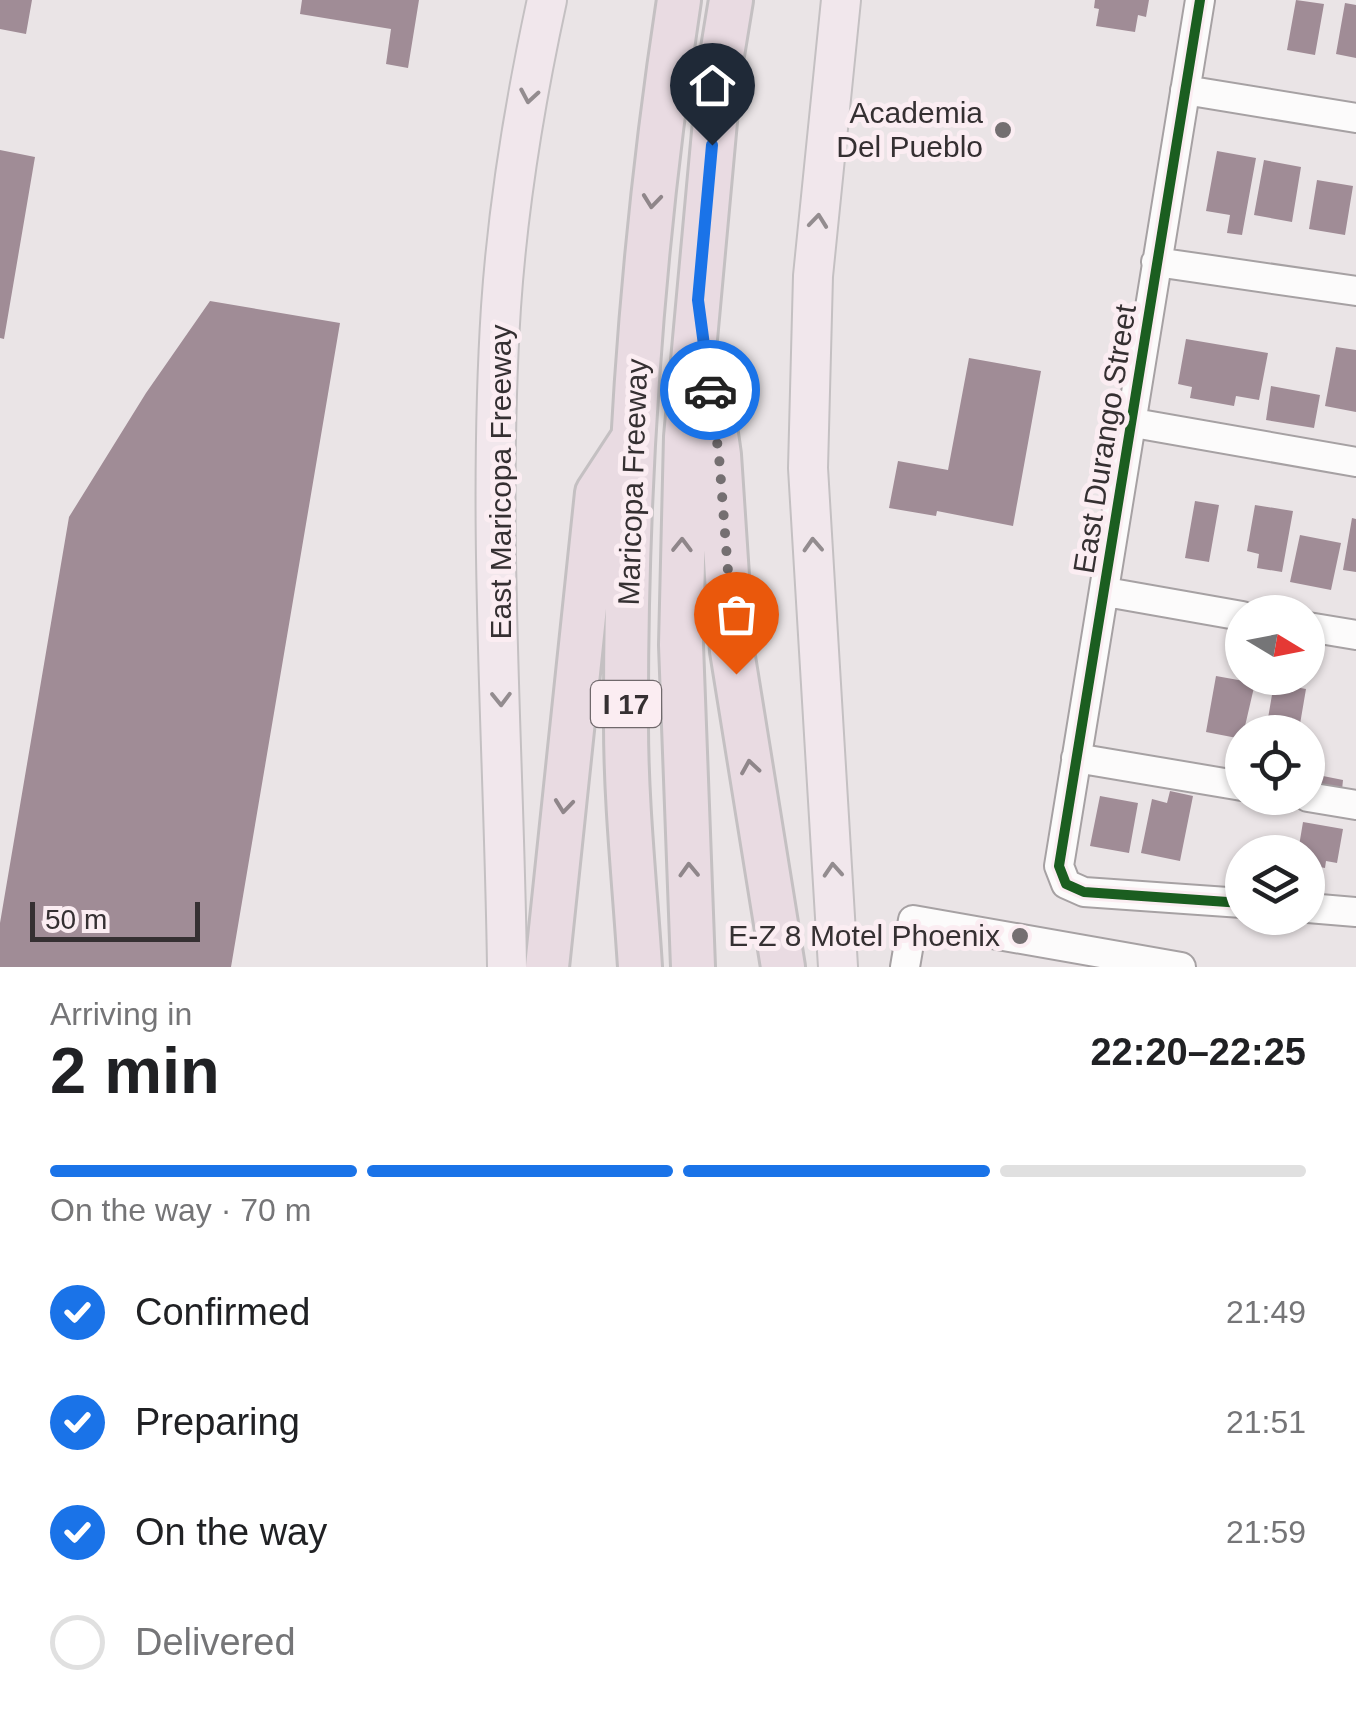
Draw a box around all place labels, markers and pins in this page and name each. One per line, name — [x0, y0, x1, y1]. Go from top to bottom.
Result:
pin — [670, 43, 755, 146]
place label: Academia Del Pueblo — [836, 96, 983, 163]
marker: Academia Del Pueblo — [992, 119, 1014, 141]
pin — [694, 572, 779, 675]
place label: E-Z 8 Motel Phoenix — [728, 919, 1000, 952]
marker: E-Z 8 Motel Phoenix — [1009, 925, 1031, 947]

